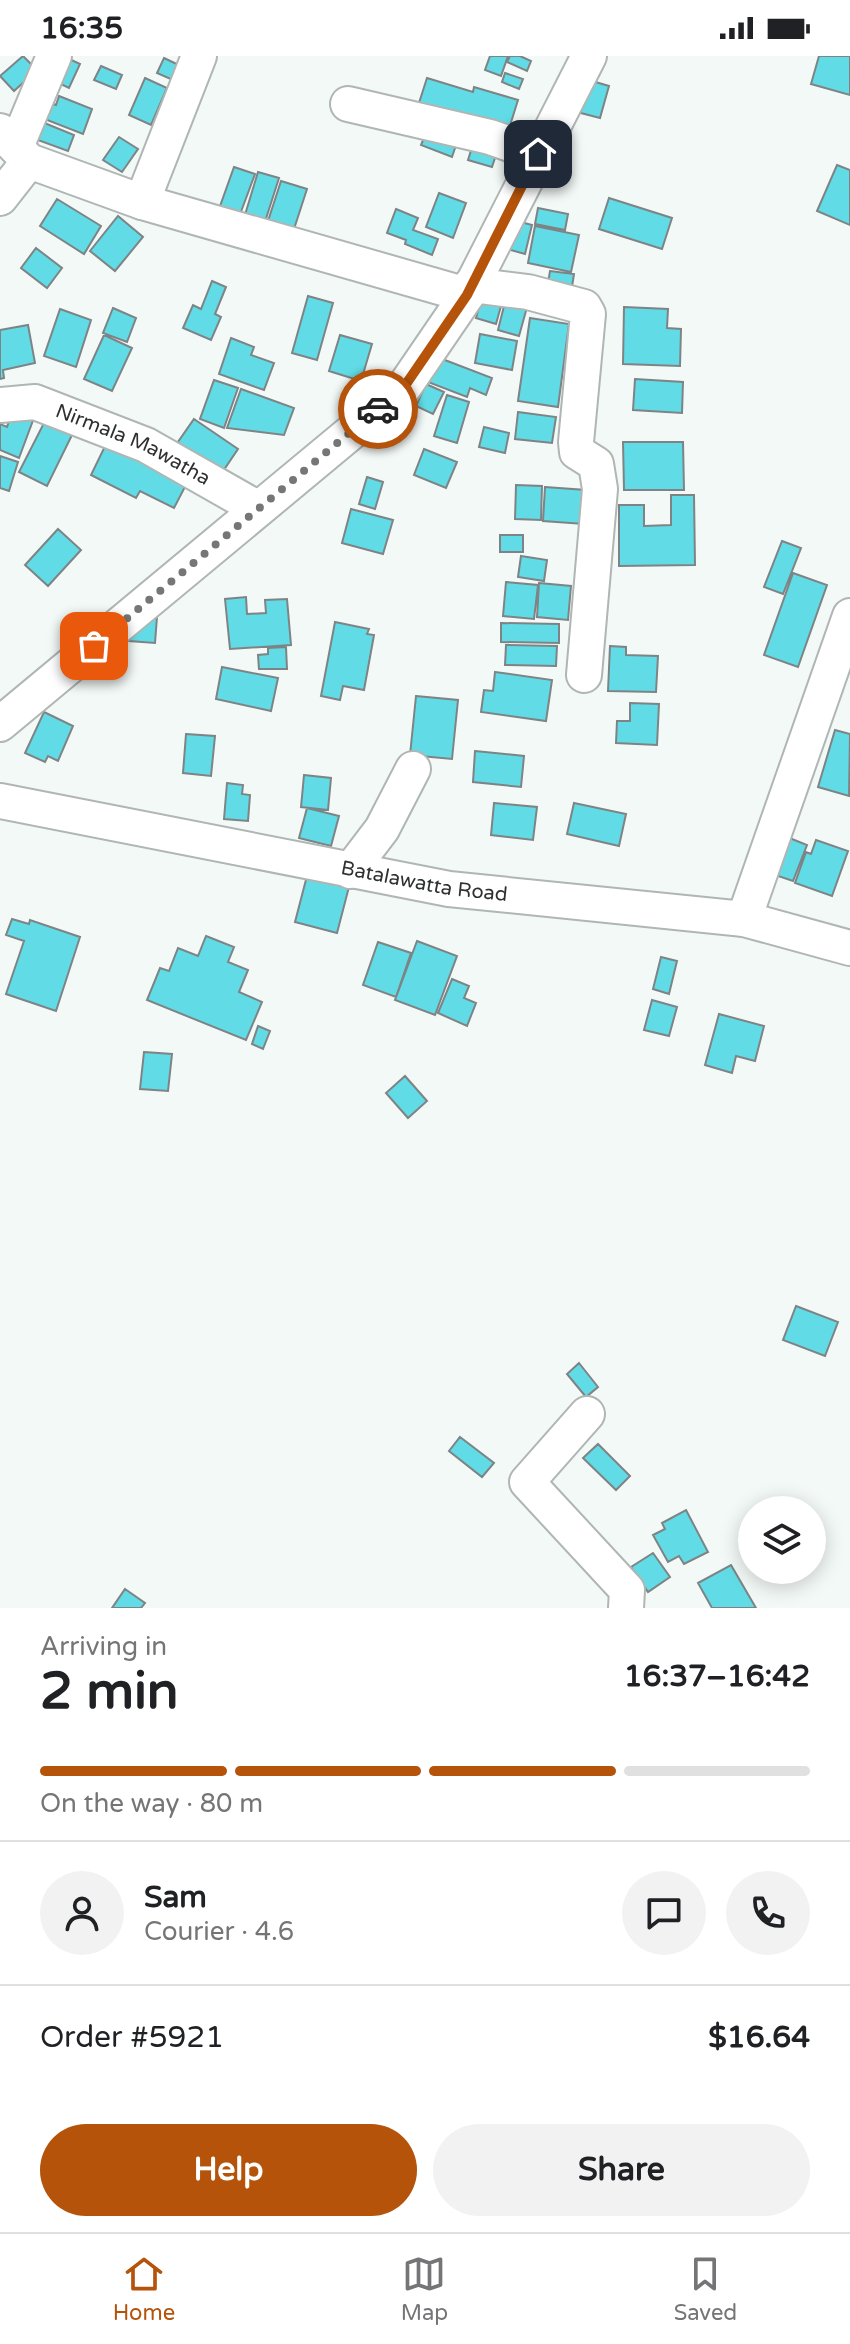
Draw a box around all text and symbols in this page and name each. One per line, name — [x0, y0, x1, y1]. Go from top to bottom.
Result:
text: 16:35 — [40, 10, 123, 47]
pin — [504, 120, 572, 188]
icon: home — [516, 132, 560, 176]
courier — [338, 369, 418, 449]
icon: car — [356, 387, 400, 431]
street label: Nirmala Mawatha — [52, 399, 214, 491]
pin — [60, 612, 128, 680]
icon: bag — [72, 624, 116, 668]
street label: Batalawatta Road — [339, 856, 509, 907]
map controls — [738, 1496, 826, 1584]
button: layers — [738, 1496, 826, 1584]
text: Arriving in — [40, 1631, 167, 1662]
text: 16:37–16:42 — [624, 1658, 810, 1695]
text: 2 min — [40, 1660, 179, 1723]
text: On the way · 80 m — [40, 1788, 263, 1819]
button: person — [40, 1871, 124, 1955]
button: chat — [622, 1871, 706, 1955]
button: phone — [726, 1871, 810, 1955]
text: Sam — [144, 1879, 207, 1916]
text: Courier · 4.6 — [144, 1916, 294, 1947]
text: Order #5921 — [40, 2019, 224, 2056]
text: $16.64 — [708, 2019, 810, 2056]
button: Help — [40, 2124, 417, 2216]
button: Share — [433, 2124, 810, 2216]
tab: Home — [113, 2252, 175, 2326]
tab: Map — [401, 2252, 448, 2326]
tab: Saved — [674, 2252, 737, 2326]

